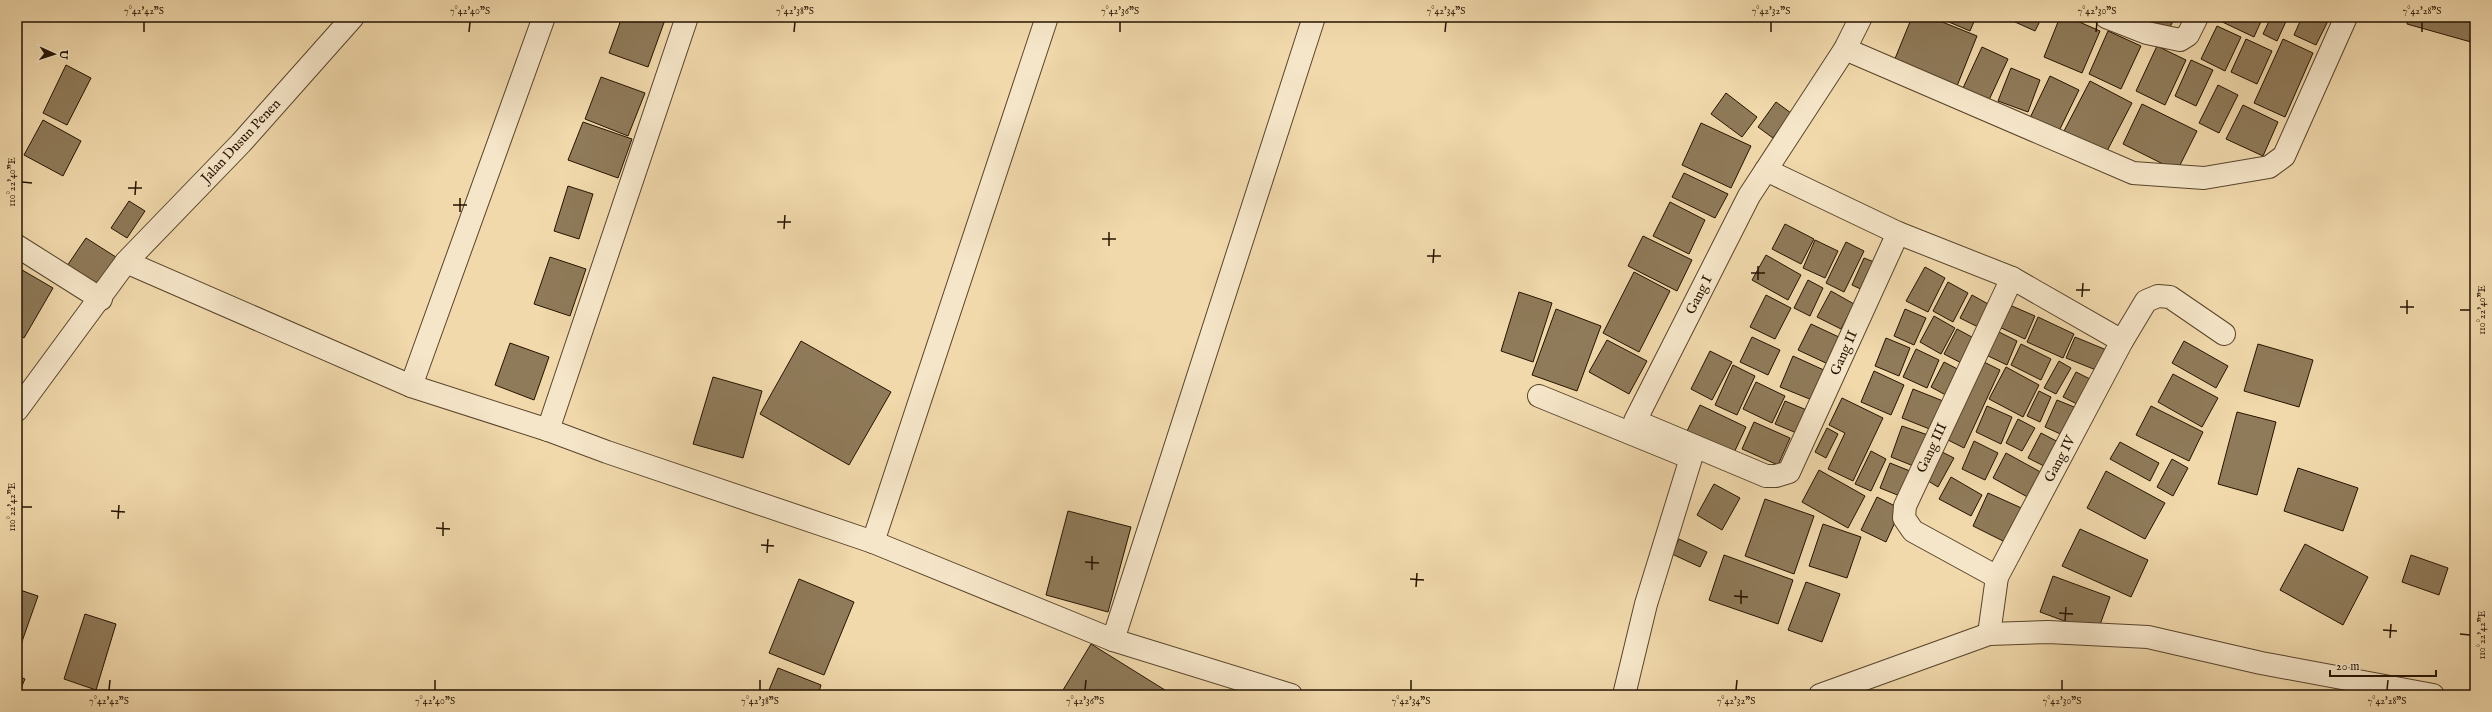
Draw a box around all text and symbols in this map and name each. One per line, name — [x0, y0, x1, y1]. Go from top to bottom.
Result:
text: 7°42'42"S — [124, 5, 164, 18]
text: 7°42'40"S — [450, 5, 490, 18]
text: 7°42'38"S — [776, 5, 814, 18]
text: 7°42'36"S — [1101, 5, 1139, 18]
text: 7°42'34"S — [1427, 5, 1465, 18]
text: 7°42'32"S — [1752, 5, 1790, 18]
text: 7°42'30"S — [2078, 5, 2116, 18]
text: 7°42'28"S — [2403, 5, 2441, 18]
north arrow — [34, 34, 74, 74]
text: U — [56, 48, 70, 60]
street label: Jalan Dusun Penen — [196, 95, 285, 188]
text: 110°22'40"E — [6, 157, 19, 207]
street label: Gang I — [1682, 273, 1716, 317]
text: 110°22'40"E — [2476, 285, 2489, 335]
street label: Gang II — [1826, 328, 1862, 378]
street label: Gang III — [1913, 420, 1951, 476]
street label: Gang IV — [2040, 432, 2080, 486]
text: 110°22'42"E — [6, 482, 19, 532]
text: 110°22'42"E — [2476, 610, 2489, 660]
scale bar — [2330, 652, 2436, 678]
text: 20 m — [2336, 659, 2359, 674]
text: 7°42'42"S — [89, 695, 129, 708]
text: 7°42'40"S — [415, 695, 455, 708]
text: 7°42'38"S — [741, 695, 779, 708]
text: 7°42'36"S — [1066, 695, 1104, 708]
text: 7°42'34"S — [1392, 695, 1430, 708]
text: 7°42'32"S — [1717, 695, 1755, 708]
text: 7°42'30"S — [2043, 695, 2081, 708]
text: 7°42'28"S — [2368, 695, 2406, 708]

